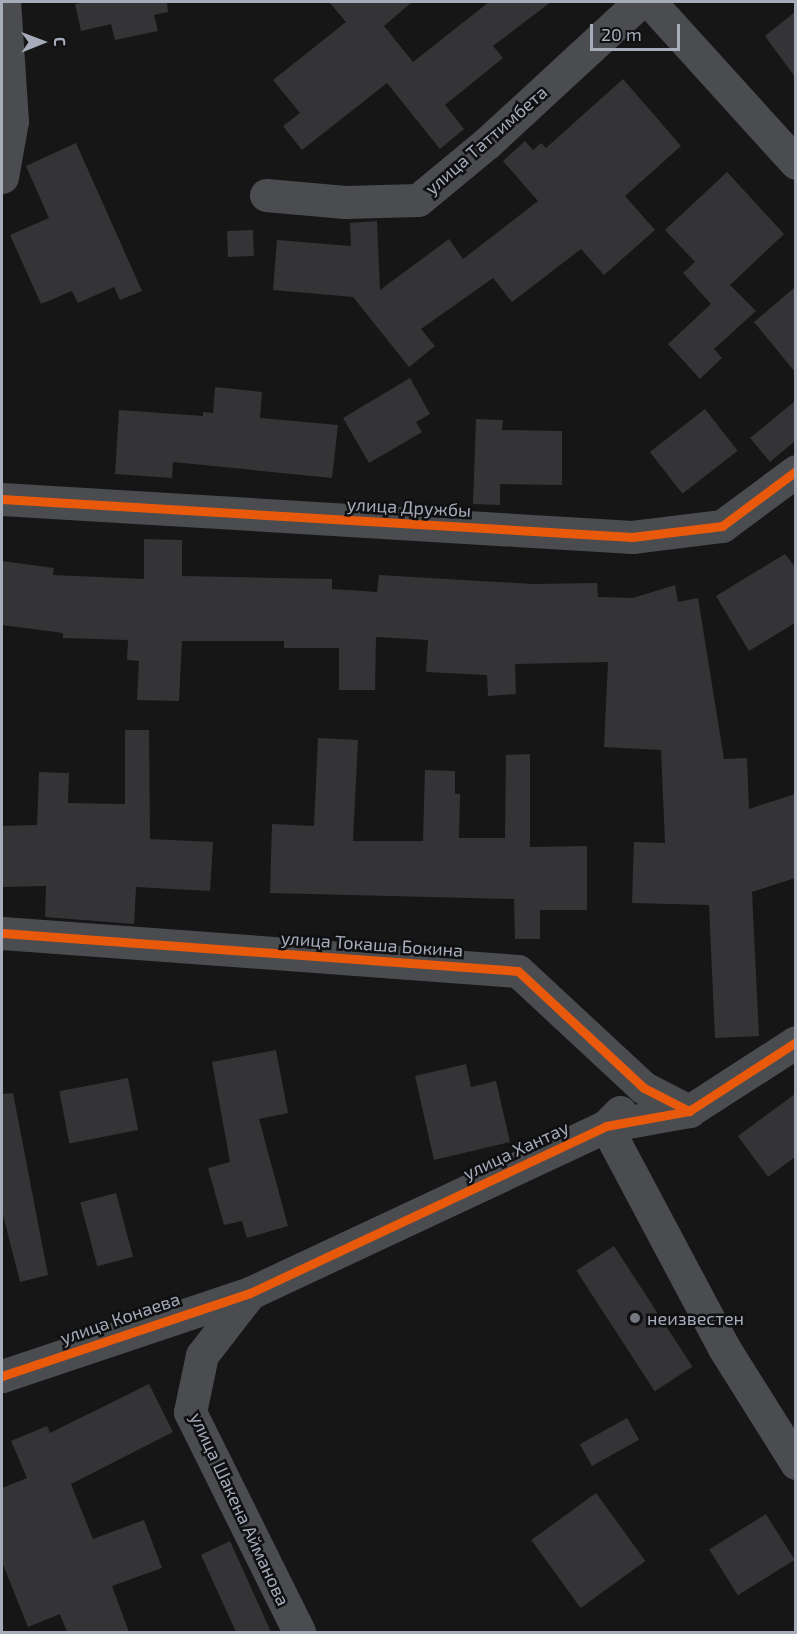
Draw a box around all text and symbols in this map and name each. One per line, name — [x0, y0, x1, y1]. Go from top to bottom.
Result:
north arrow — [12, 12, 72, 72]
scale bar — [593, 12, 683, 50]
text: 20 m — [601, 23, 642, 45]
text: С — [51, 37, 70, 47]
street label: улица Таттимбета — [421, 81, 551, 199]
street label: улица Дружбы — [346, 493, 472, 521]
street label: улица Токаша Бокина — [280, 927, 464, 961]
street label: улица Хантау — [460, 1116, 572, 1184]
street label: улица Конаева — [57, 1287, 183, 1349]
place label: неизвестен — [647, 1307, 744, 1329]
marker: неизвестен — [628, 1311, 642, 1325]
street label: улица Шакена Айманова — [186, 1409, 294, 1609]

